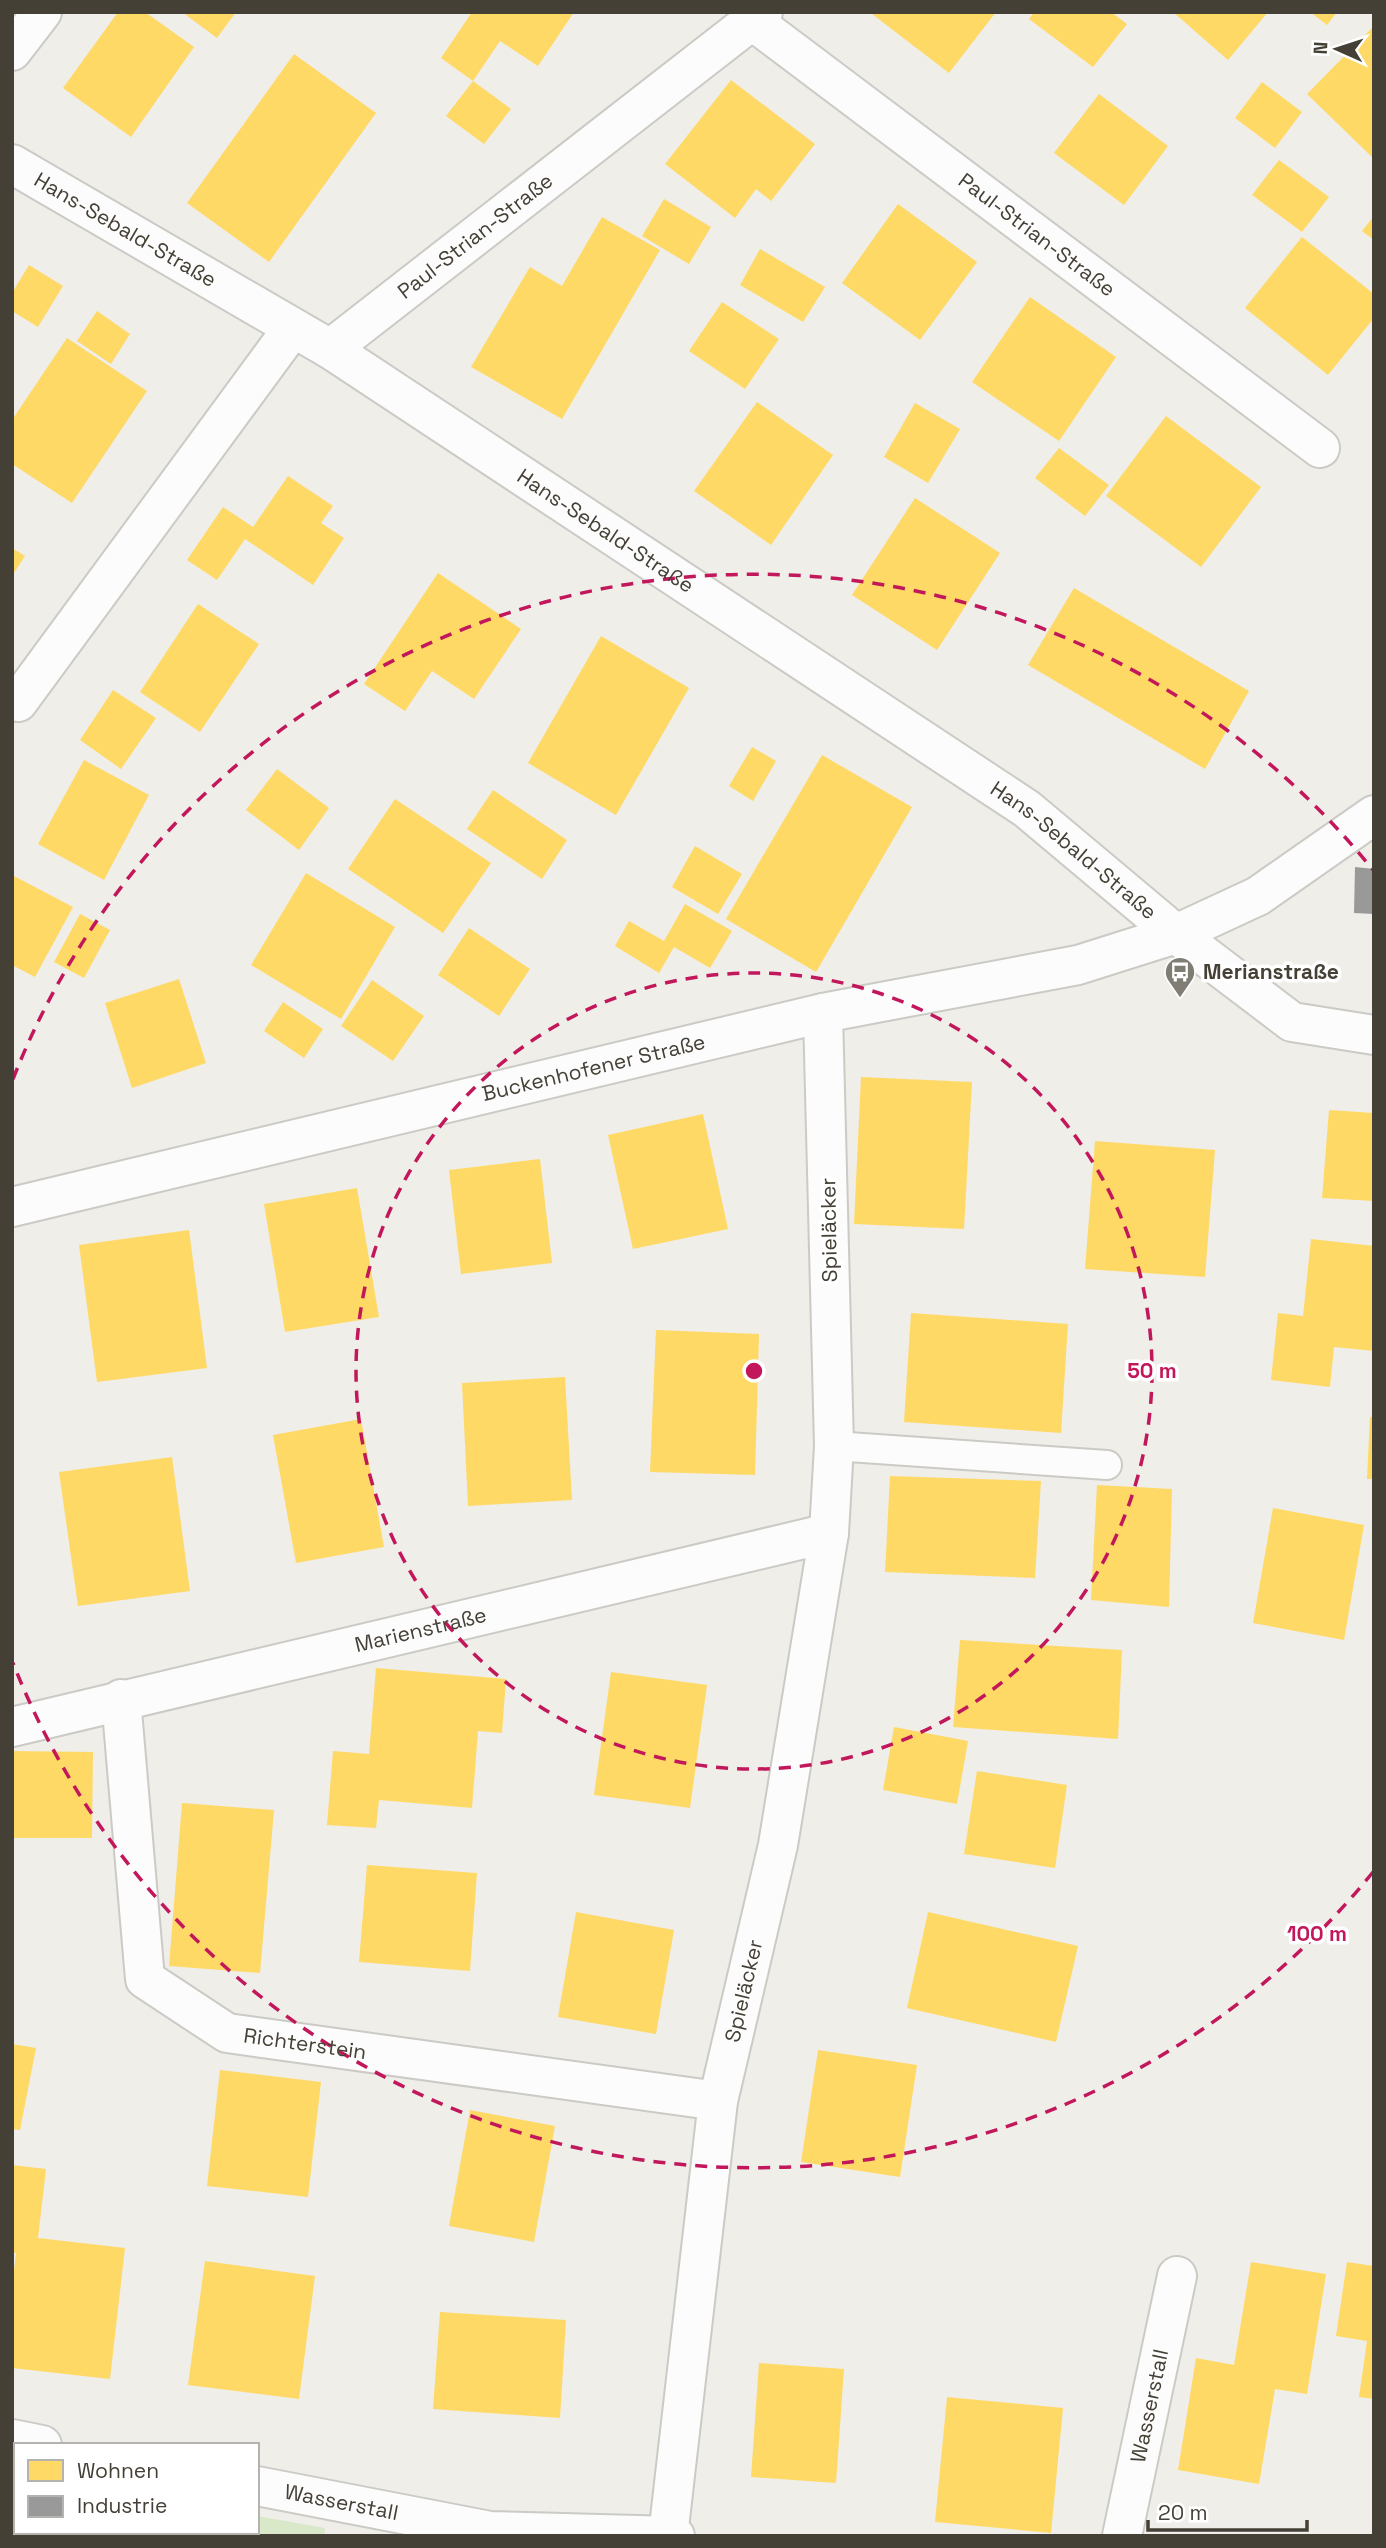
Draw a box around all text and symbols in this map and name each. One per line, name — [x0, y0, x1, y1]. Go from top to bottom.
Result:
north arrow — [1302, 14, 1372, 84]
text: N — [1308, 41, 1333, 55]
street label: Hans-Sebald-Straße — [30, 166, 221, 293]
street label: Paul-Strian-Straße — [392, 167, 558, 305]
street label: Paul-Strian-Straße — [953, 167, 1121, 302]
street label: Hans-Sebald-Straße — [512, 462, 699, 599]
street label: Hans-Sebald-Straße — [985, 775, 1163, 925]
bus stop icon: Merianstraße — [1163, 955, 1197, 999]
place label: Merianstraße — [1203, 958, 1339, 985]
street label: Buckenhofener Straße — [479, 1028, 708, 1107]
street label: Spieläcker — [814, 1177, 843, 1283]
text: 50 m — [1127, 1357, 1177, 1384]
centre of rings — [742, 1359, 766, 1383]
street label: Marienstraße — [352, 1601, 489, 1658]
text: 100 m — [1287, 1920, 1347, 1947]
street label: Spieläcker — [718, 1937, 768, 2045]
street label: Richterstein — [242, 2021, 368, 2065]
street label: Wasserstall — [1124, 2347, 1174, 2465]
legend — [14, 2443, 259, 2534]
text: Wohnen — [77, 2457, 159, 2484]
street label: Wasserstall — [282, 2478, 401, 2526]
scale bar — [1148, 2488, 1307, 2532]
text: Industrie — [77, 2492, 167, 2519]
text: 20 m — [1158, 2499, 1208, 2526]

